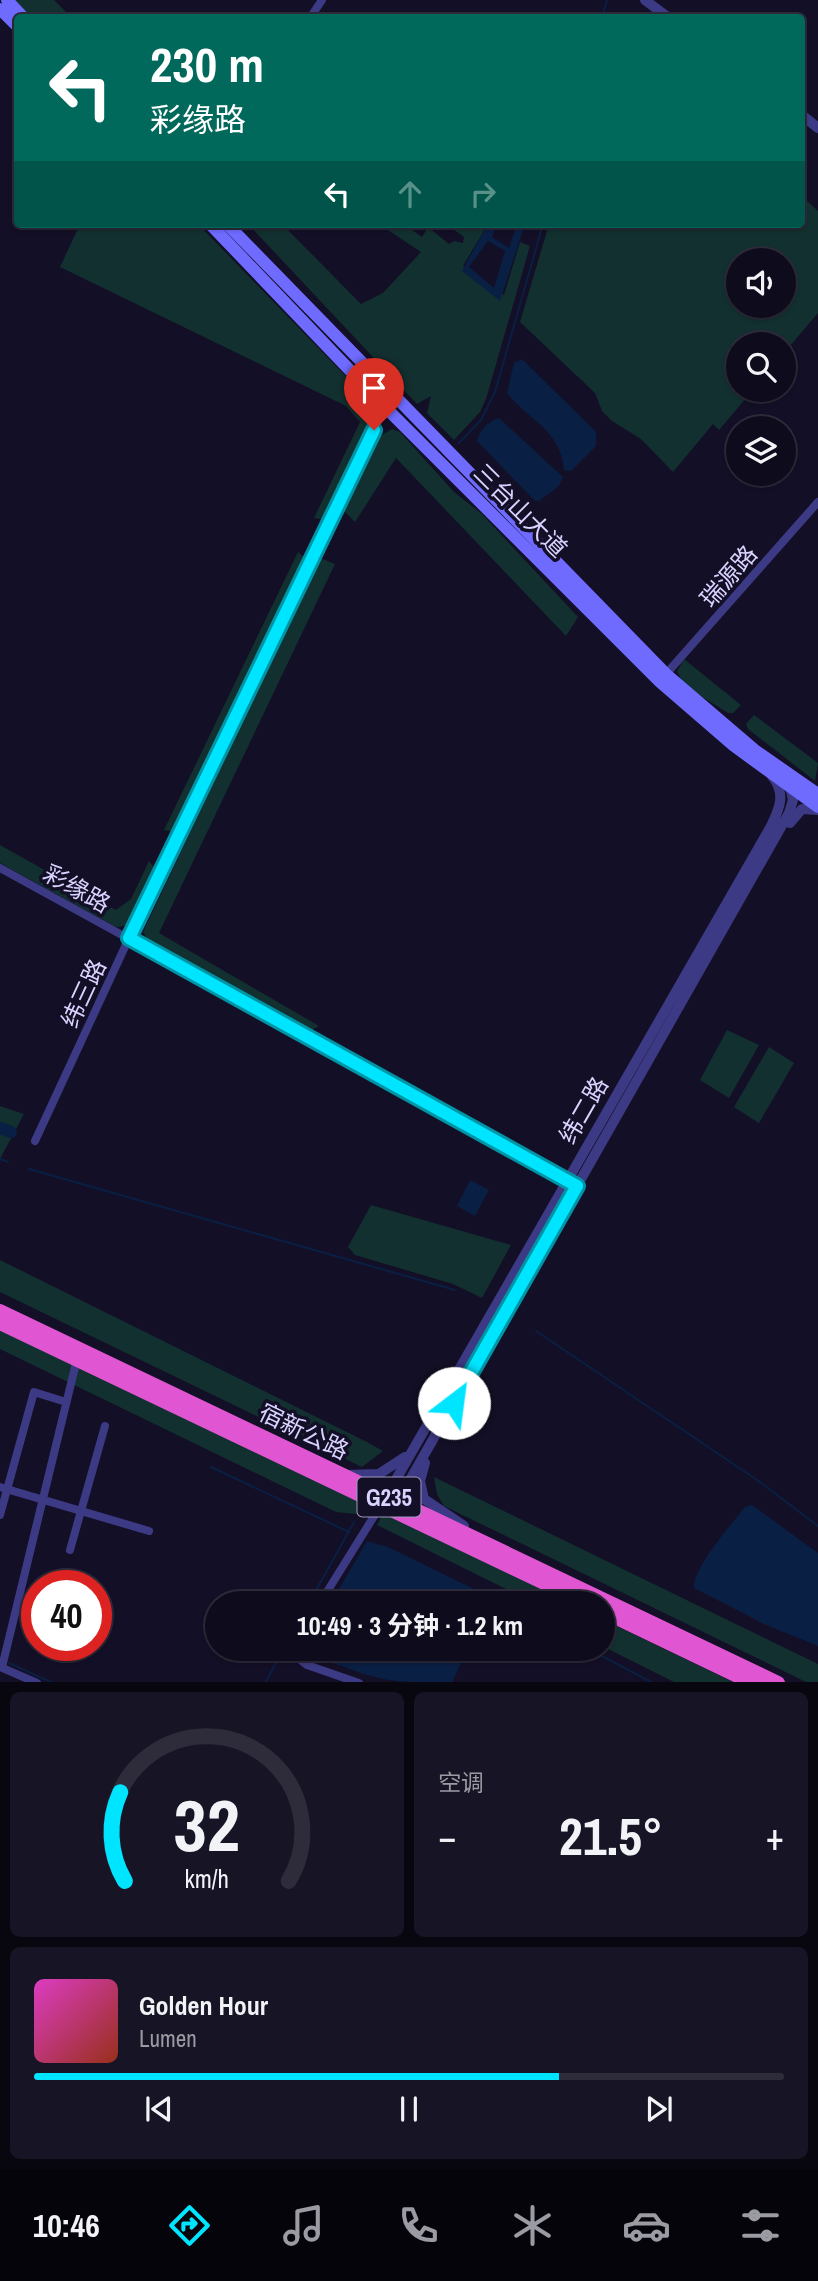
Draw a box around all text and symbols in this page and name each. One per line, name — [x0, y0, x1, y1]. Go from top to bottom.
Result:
text: 230 m — [150, 31, 264, 97]
icon: left — [35, 42, 126, 133]
text: 彩缘路 — [150, 98, 246, 141]
icon: left — [318, 175, 356, 213]
icon: ahead — [391, 175, 429, 213]
icon: right — [464, 175, 502, 213]
map controls — [726, 248, 796, 486]
button: sound — [726, 248, 796, 318]
button: search — [726, 332, 796, 402]
pin — [344, 358, 404, 430]
icon: arrive — [355, 369, 393, 407]
button: layers — [726, 416, 796, 486]
street label: 三台山大道 — [467, 456, 575, 564]
street label: 瑞源路 — [692, 538, 764, 614]
street label: 彩缘路 — [38, 857, 116, 919]
street label: 纬三路 — [53, 954, 113, 1032]
street label: 纬二路 — [551, 1071, 615, 1149]
position arrow — [417, 1366, 491, 1440]
street label: 宿新公路 — [254, 1396, 354, 1466]
road number: G235 — [358, 1478, 420, 1516]
speed limit sign: 40 — [21, 1570, 112, 1661]
text: 10:49 · 3 分钟 · 1.2 km — [297, 1608, 523, 1643]
text: 空调 — [438, 1767, 484, 1798]
text: 32 — [174, 1776, 240, 1874]
text: 21.5° — [559, 1801, 663, 1871]
text: − — [438, 1811, 456, 1862]
text: + — [766, 1811, 784, 1862]
text: km/h — [185, 1861, 229, 1895]
text: Golden Hour — [139, 1988, 268, 2023]
text: Lumen — [139, 2023, 197, 2054]
icon: previous — [140, 2090, 178, 2128]
icon: pause — [390, 2090, 428, 2128]
icon: next — [640, 2090, 678, 2128]
icon: directions — [165, 2201, 214, 2250]
icon: music — [279, 2201, 328, 2250]
icon: phone — [394, 2201, 443, 2250]
icon: climate — [508, 2201, 557, 2250]
icon: car — [622, 2201, 671, 2250]
icon: filters — [736, 2201, 785, 2250]
text: 10:46 — [33, 2204, 100, 2247]

